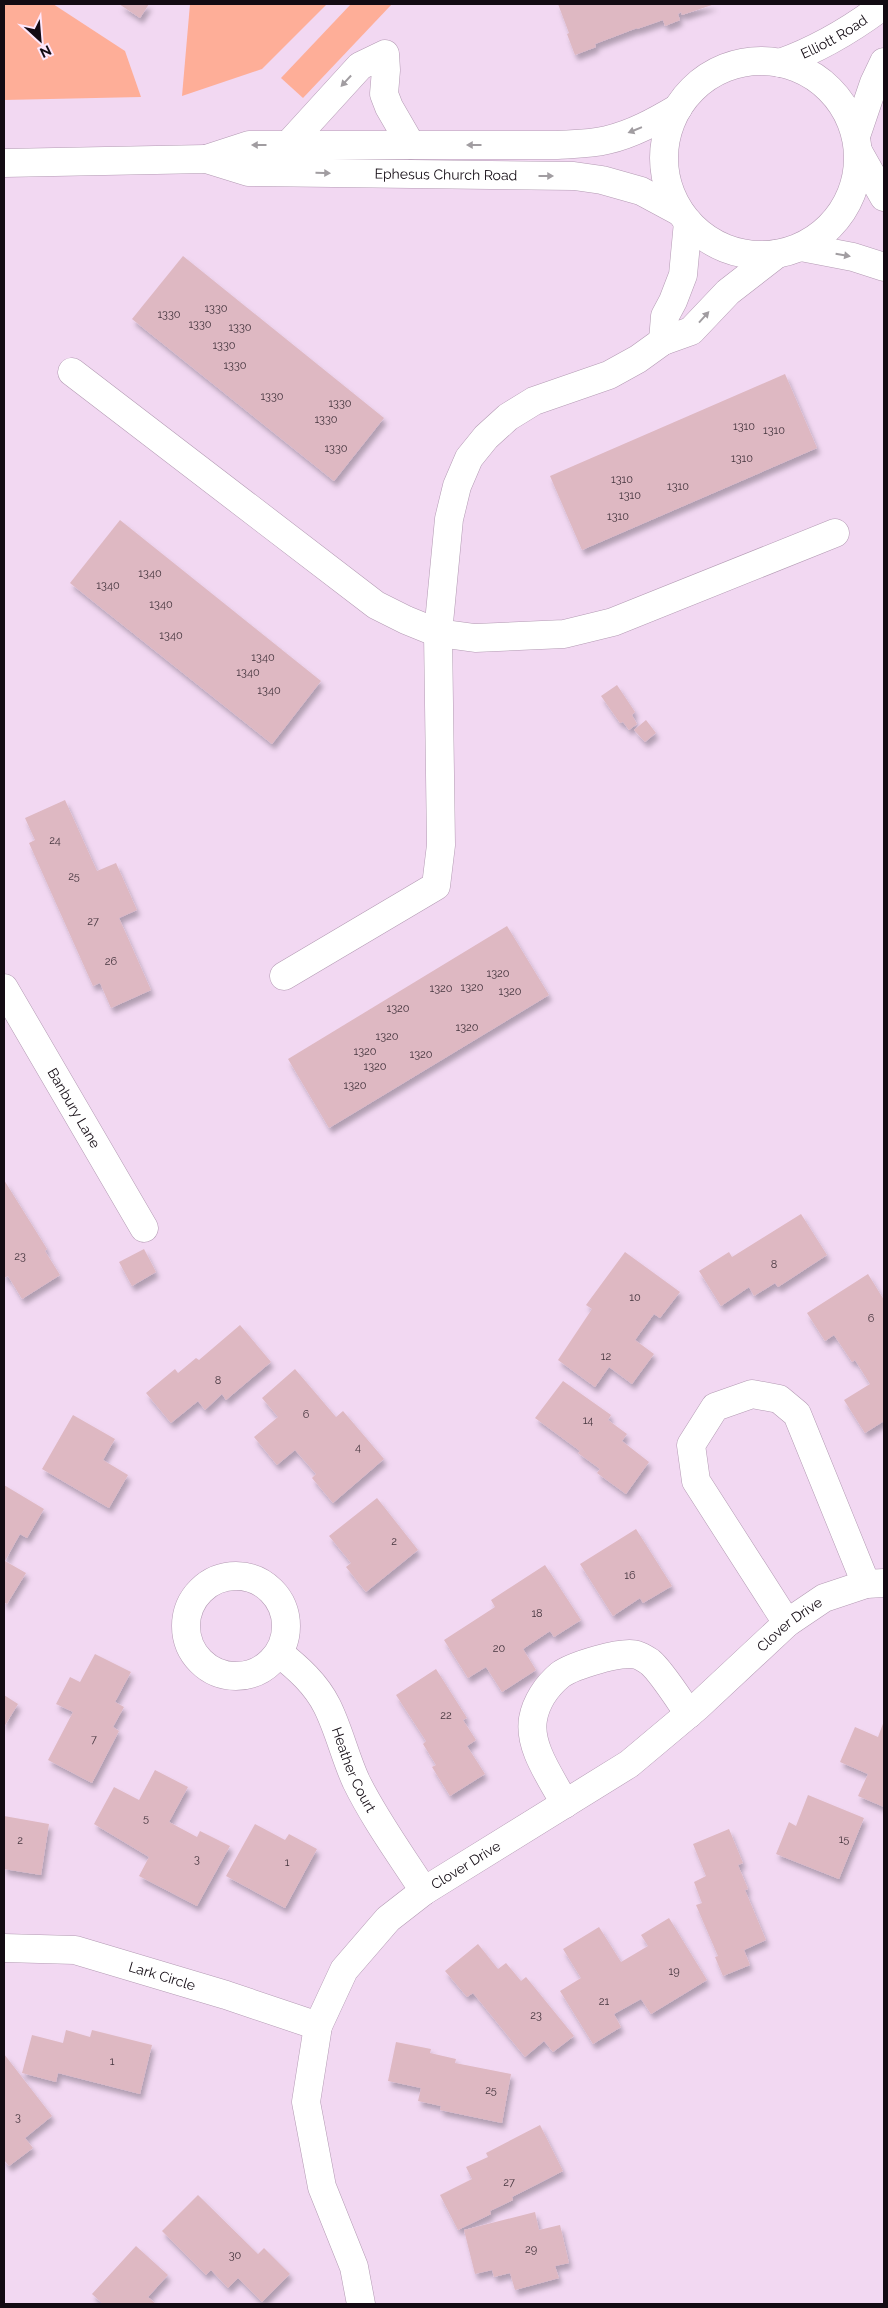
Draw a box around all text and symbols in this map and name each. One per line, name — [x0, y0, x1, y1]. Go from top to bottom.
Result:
street label: Elliott Road — [798, 12, 870, 62]
north arrow — [15, 15, 65, 65]
text: N — [37, 42, 54, 61]
one-way arrow — [340, 75, 351, 88]
one-way arrow — [628, 127, 642, 135]
one-way arrow — [251, 141, 267, 149]
one-way arrow — [466, 141, 482, 149]
street label: Ephesus Church Road — [374, 166, 517, 183]
one-way arrow — [316, 169, 332, 177]
one-way arrow — [538, 172, 554, 180]
one-way arrow — [835, 251, 851, 259]
house number: 1330 — [204, 302, 228, 315]
house number: 1330 — [157, 308, 181, 321]
one-way arrow — [698, 311, 710, 323]
house number: 1330 — [188, 318, 212, 331]
house number: 1330 — [228, 321, 252, 334]
house number: 1330 — [212, 339, 236, 352]
house number: 1330 — [223, 359, 247, 372]
house number: 1330 — [260, 390, 284, 403]
house number: 1330 — [328, 397, 352, 410]
house number: 1330 — [314, 413, 338, 426]
house number: 1310 — [733, 420, 755, 433]
house number: 1310 — [763, 424, 785, 437]
house number: 1330 — [324, 442, 348, 455]
house number: 1310 — [731, 452, 753, 465]
house number: 1310 — [611, 473, 633, 486]
house number: 1310 — [667, 480, 689, 493]
house number: 1310 — [619, 489, 641, 502]
house number: 1310 — [607, 510, 629, 523]
house number: 1340 — [138, 567, 162, 580]
house number: 1340 — [96, 579, 120, 592]
house number: 1340 — [149, 598, 173, 611]
house number: 1340 — [159, 629, 183, 642]
house number: 1340 — [251, 651, 275, 664]
house number: 1340 — [236, 666, 260, 679]
house number: 1340 — [257, 684, 281, 697]
house number: 24 — [49, 834, 61, 847]
house number: 25 — [68, 870, 80, 883]
house number: 27 — [87, 915, 99, 928]
house number: 26 — [105, 955, 118, 968]
house number: 1320 — [486, 967, 510, 980]
house number: 1320 — [460, 981, 484, 994]
house number: 1320 — [429, 982, 453, 995]
house number: 1320 — [498, 985, 522, 998]
house number: 1320 — [386, 1002, 410, 1015]
house number: 1320 — [455, 1021, 479, 1034]
house number: 1320 — [375, 1030, 399, 1043]
house number: 1320 — [353, 1045, 377, 1058]
house number: 1320 — [409, 1048, 433, 1061]
house number: 1320 — [363, 1060, 387, 1073]
street label: Banbury Lane — [44, 1065, 104, 1151]
house number: 1320 — [343, 1079, 367, 1092]
house number: 23 — [14, 1250, 26, 1263]
house number: 8 — [771, 1258, 777, 1271]
house number: 10 — [629, 1291, 641, 1304]
house number: 6 — [868, 1312, 875, 1325]
house number: 12 — [601, 1350, 611, 1363]
house number: 8 — [215, 1374, 221, 1387]
house number: 6 — [303, 1408, 310, 1421]
house number: 14 — [583, 1414, 593, 1427]
house number: 4 — [355, 1441, 361, 1454]
house number: 2 — [391, 1535, 397, 1548]
house number: 16 — [624, 1569, 636, 1582]
street label: Clover Drive — [754, 1594, 825, 1655]
house number: 18 — [531, 1607, 543, 1620]
house number: 20 — [493, 1642, 505, 1655]
house number: 22 — [440, 1709, 452, 1722]
street label: Heather Court — [329, 1725, 379, 1815]
house number: 7 — [91, 1733, 97, 1746]
house number: 5 — [143, 1812, 149, 1825]
house number: 15 — [839, 1833, 849, 1846]
house number: 2 — [17, 1834, 23, 1847]
street label: Clover Drive — [428, 1838, 503, 1893]
house number: 3 — [194, 1853, 200, 1866]
house number: 1 — [285, 1856, 290, 1869]
street label: Lark Circle — [127, 1958, 197, 1993]
house number: 19 — [668, 1965, 680, 1978]
house number: 21 — [599, 1995, 610, 2008]
house number: 23 — [530, 2009, 542, 2022]
house number: 1 — [110, 2055, 115, 2068]
house number: 25 — [485, 2084, 497, 2097]
house number: 3 — [15, 2111, 21, 2124]
house number: 27 — [503, 2176, 515, 2189]
house number: 29 — [525, 2243, 537, 2256]
house number: 30 — [229, 2249, 242, 2262]

